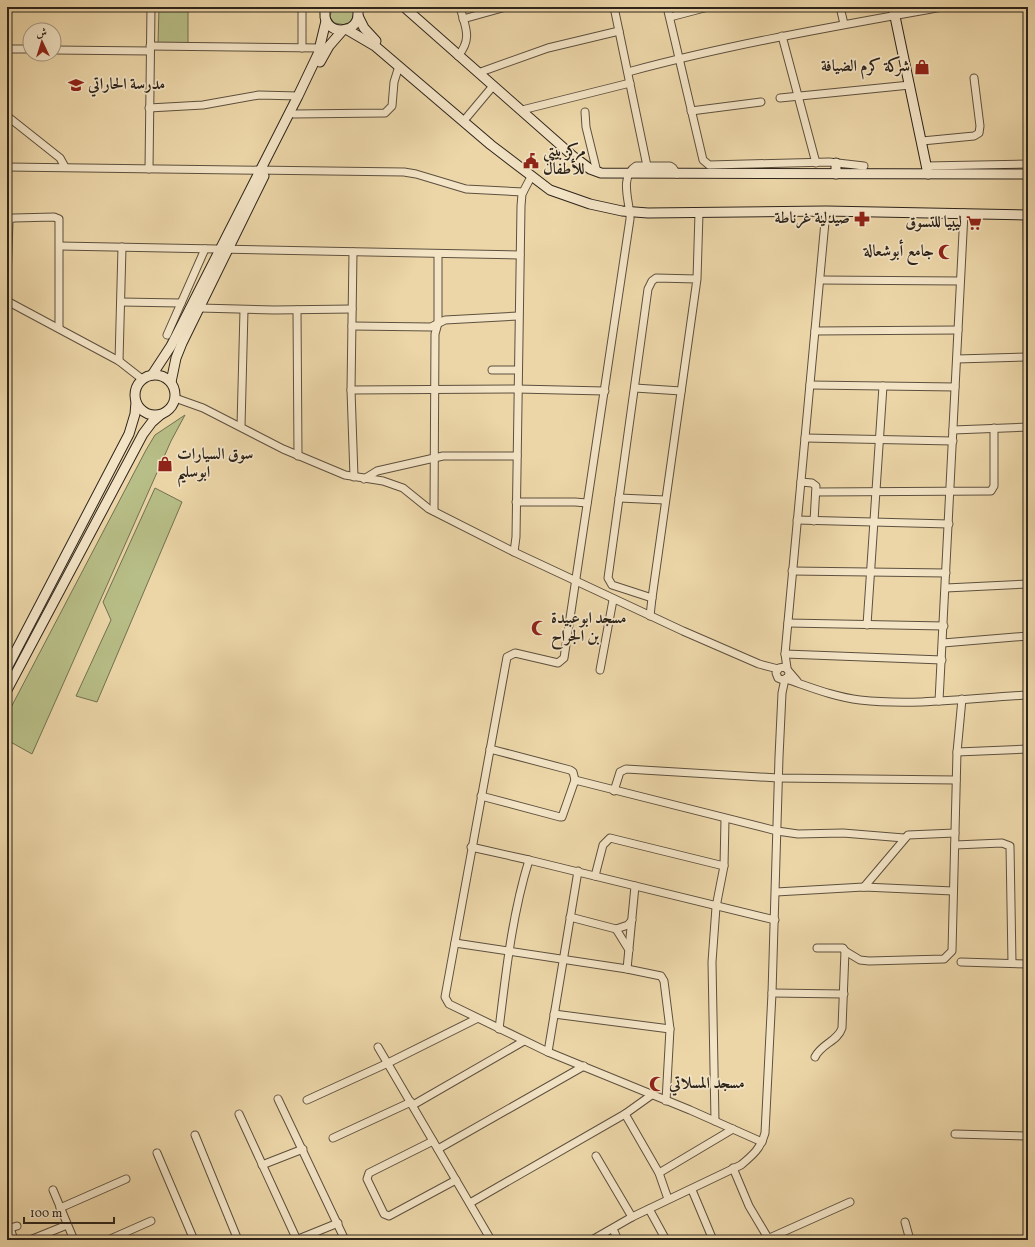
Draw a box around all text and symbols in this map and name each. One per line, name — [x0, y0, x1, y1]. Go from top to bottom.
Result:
north arrow — [22, 22, 62, 62]
text: ش — [35, 26, 47, 41]
place label: شركة كرم الضيافة — [821, 56, 910, 80]
shop icon: شركة كرم الضيافة — [913, 58, 931, 76]
place label: مدرسة الحاراتي — [87, 74, 165, 97]
school or university icon: مدرسة الحاراتي — [67, 76, 85, 94]
place label: مركز بيتي للأطفال — [543, 141, 586, 181]
public building icon: مركز بيتي للأطفال — [522, 152, 540, 170]
place label: صيدلية غرناطة — [774, 208, 850, 230]
pharmacy icon: صيدلية غرناطة — [853, 210, 871, 228]
place label: ليبيا للتسوق — [905, 212, 962, 234]
supermarket icon: ليبيا للتسوق — [965, 214, 983, 232]
place label: جامع أبوشعالة — [863, 239, 934, 266]
mosque icon: جامع أبوشعالة — [937, 243, 955, 261]
place label: سوق السيارات ابوسليم — [177, 444, 253, 488]
shop icon: سوق السيارات ابوسليم — [156, 455, 174, 473]
place label: مسجد ابوعبيدة بن الجراح — [551, 608, 627, 650]
mosque icon: مسجد ابوعبيدة بن الجراح — [530, 619, 548, 637]
place label: مسجد المسلاتي — [668, 1073, 745, 1096]
mosque icon: مسجد المسلاتي — [648, 1075, 666, 1093]
scale bar — [24, 1199, 114, 1225]
text: 100 m — [30, 1206, 63, 1222]

